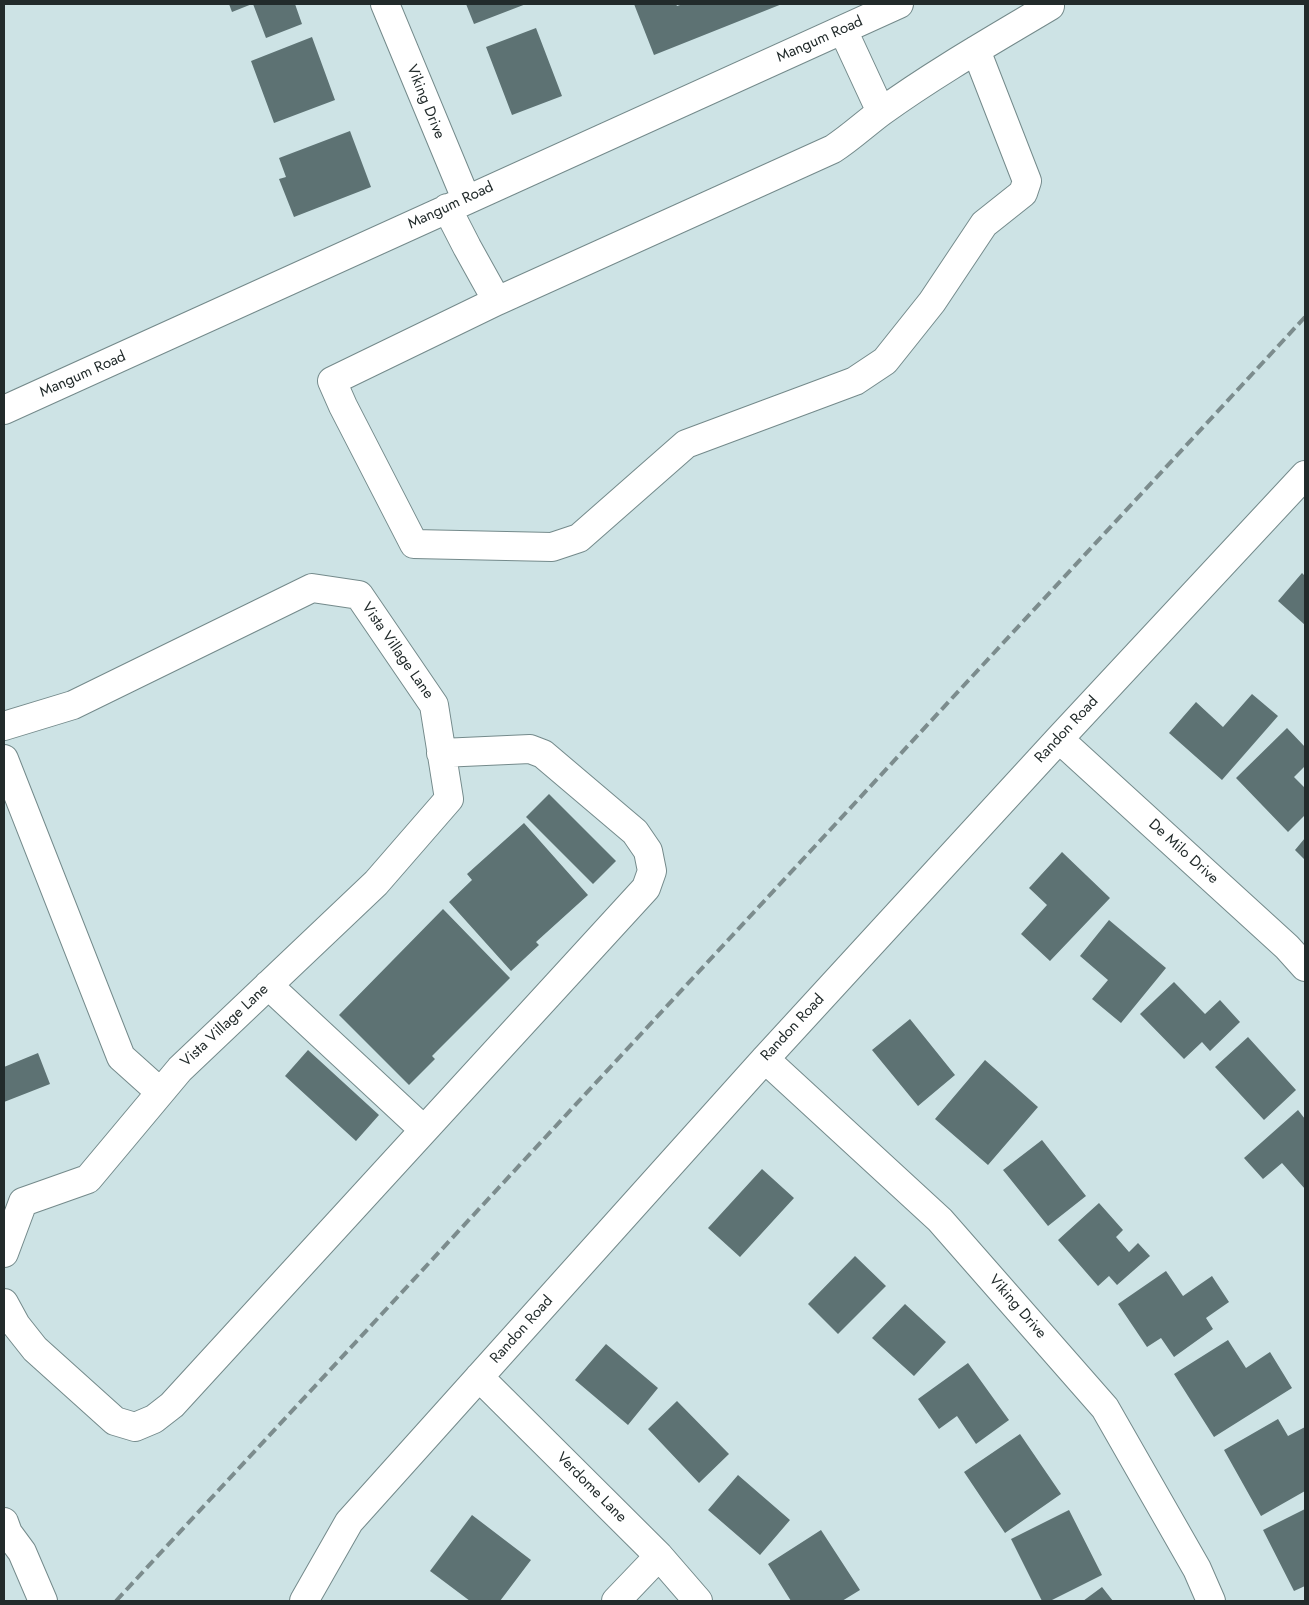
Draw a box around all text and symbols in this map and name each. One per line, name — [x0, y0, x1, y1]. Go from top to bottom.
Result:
street label: Mangum Road — [774, 13, 866, 67]
street label: Viking Drive — [402, 62, 448, 142]
street label: Mangum Road — [405, 178, 497, 234]
street label: Mangum Road — [37, 348, 129, 402]
street label: Vista Village Lane — [357, 599, 437, 703]
street label: Randon Road — [1031, 693, 1103, 767]
street label: De Milo Drive — [1144, 816, 1222, 888]
street label: Vista Village Lane — [177, 981, 273, 1071]
street label: Randon Road — [757, 991, 829, 1065]
street label: Viking Drive — [984, 1271, 1050, 1343]
street label: Randon Road — [487, 1292, 557, 1368]
street label: Verdome Lane — [552, 1449, 630, 1527]

